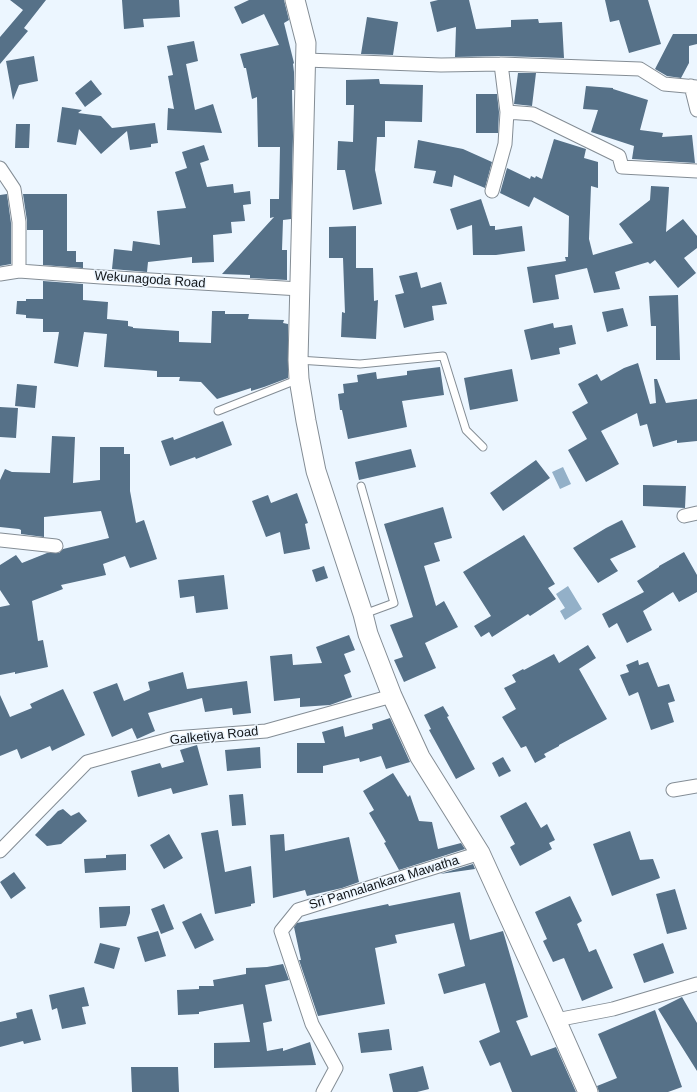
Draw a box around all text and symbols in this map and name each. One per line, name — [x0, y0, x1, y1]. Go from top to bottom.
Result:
street label: Wekunagoda Road — [94, 268, 206, 292]
street label: Galketiya Road — [169, 724, 259, 748]
street label: Sri Pannalankara Mawatha — [307, 853, 461, 913]

